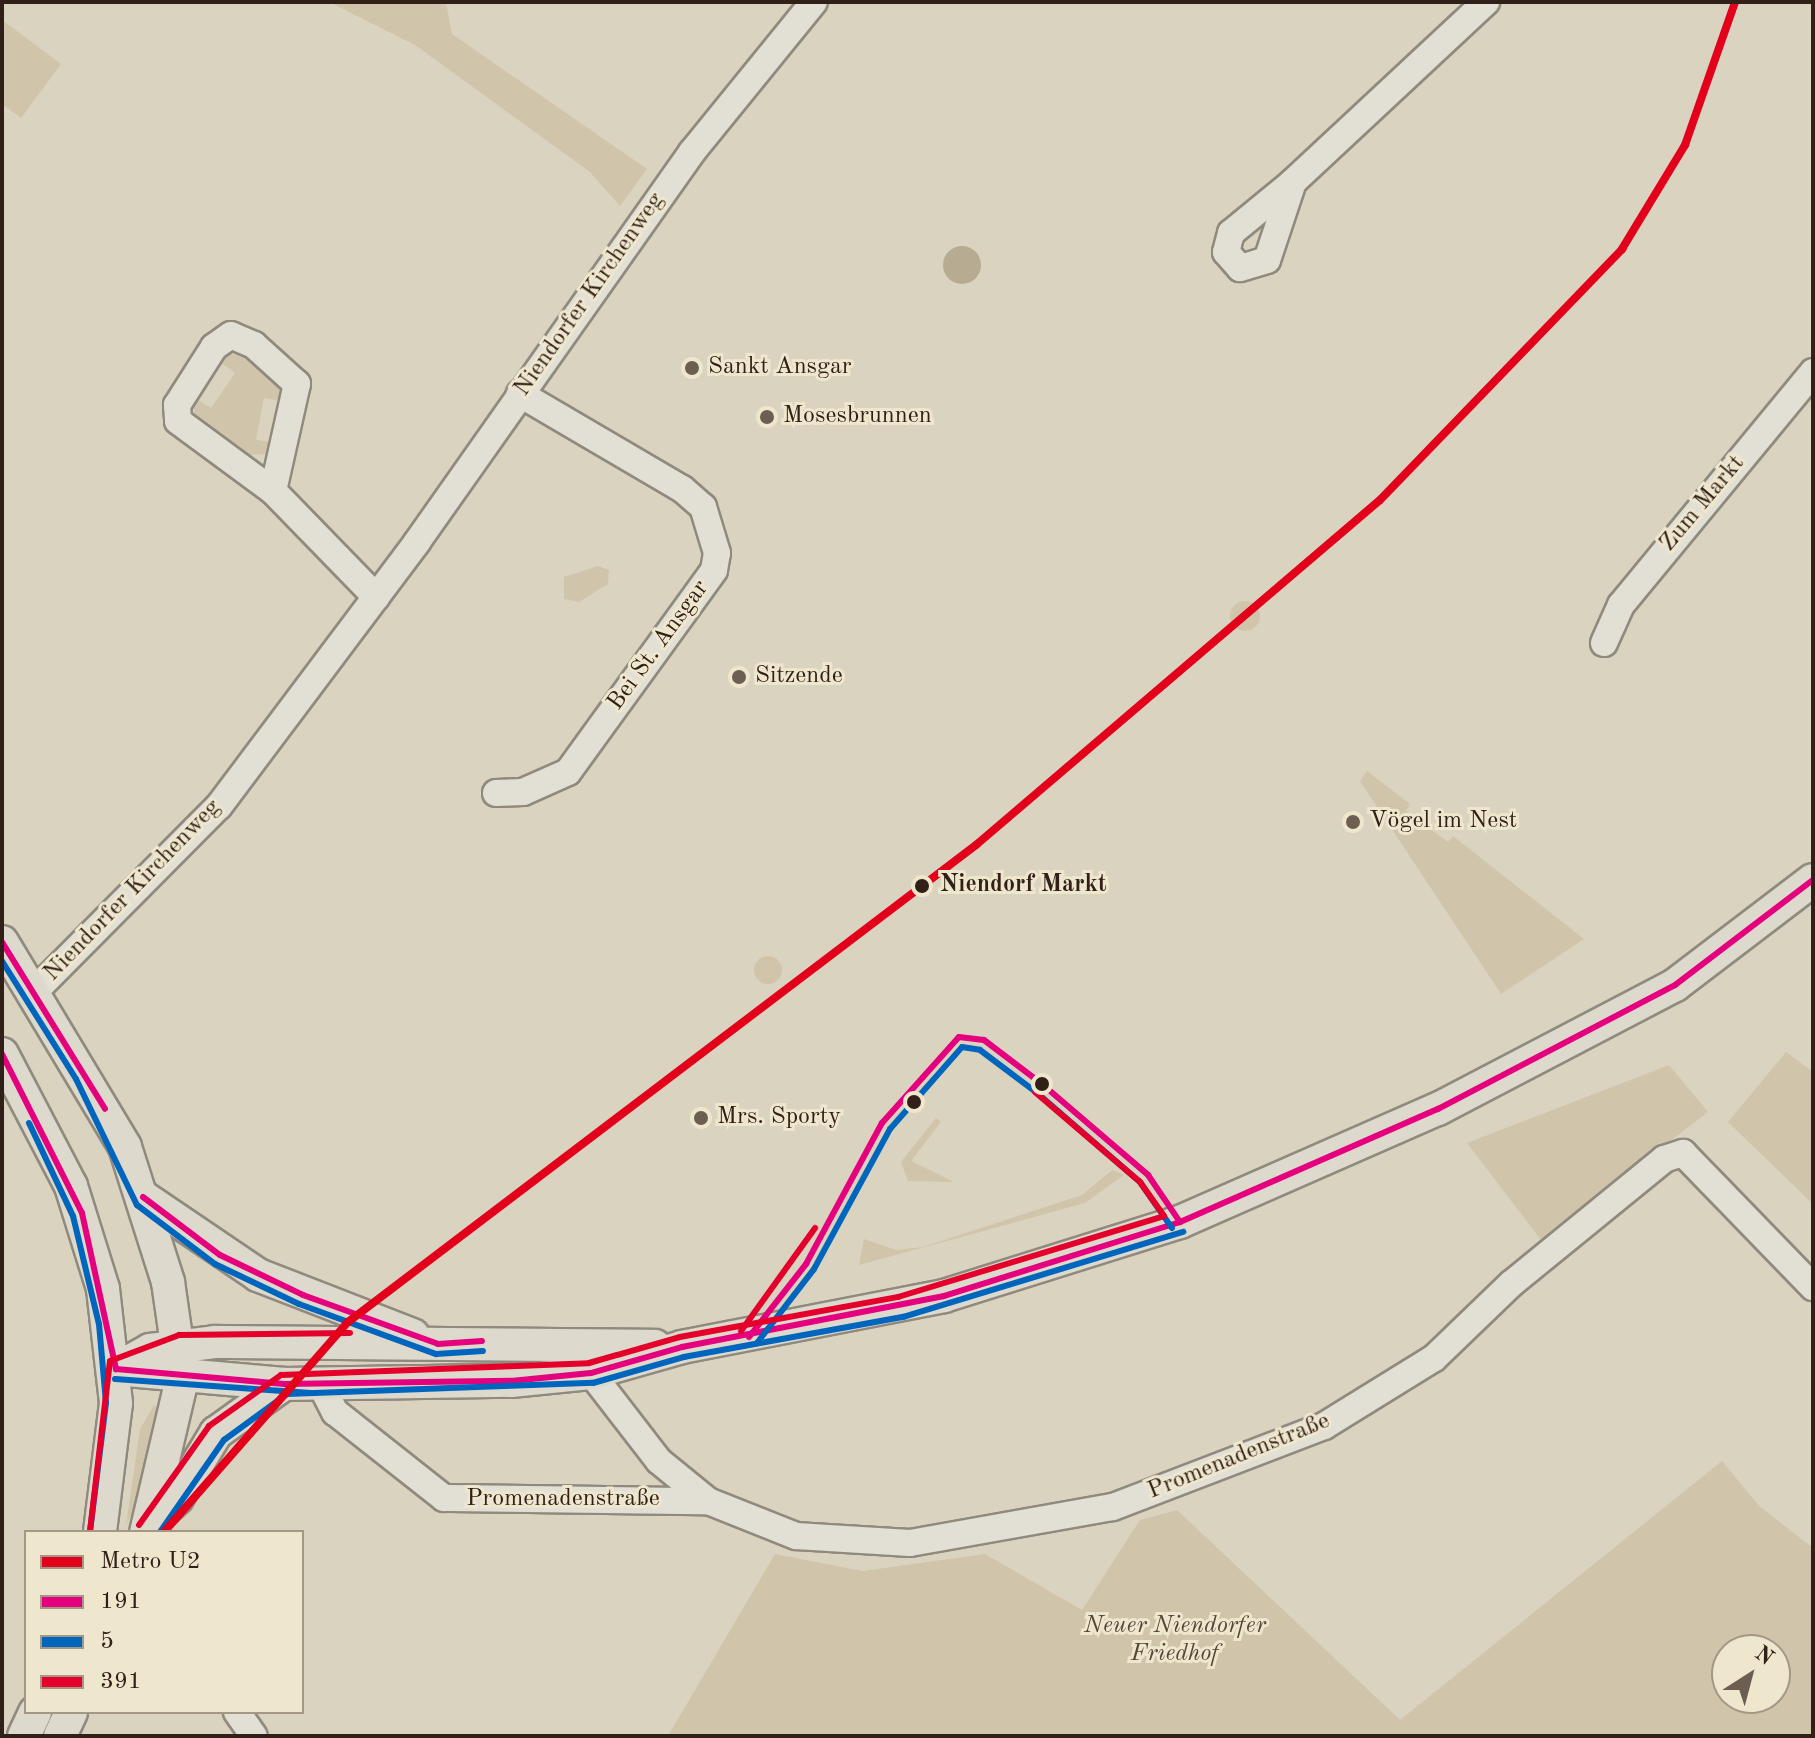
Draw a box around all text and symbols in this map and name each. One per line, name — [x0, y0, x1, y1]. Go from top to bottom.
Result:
street label: Niendorfer Kirchenweg — [509, 188, 671, 402]
place label: Sankt Ansgar — [708, 354, 852, 382]
marker: Sankt Ansgar — [683, 359, 701, 377]
place label: Mosesbrunnen — [783, 403, 932, 431]
marker: Mosesbrunnen — [758, 408, 776, 426]
street label: Zum Markt — [1654, 450, 1752, 558]
street label: Bei St. Ansgar — [602, 575, 716, 717]
place label: Sitzende — [755, 663, 843, 691]
marker: Sitzende — [730, 668, 748, 686]
street label: Niendorfer Kirchenweg — [39, 794, 227, 988]
place label: Vögel im Nest — [1369, 808, 1517, 836]
marker: Vögel im Nest — [1344, 813, 1362, 831]
place label: Niendorf Markt — [940, 872, 1107, 900]
marker: Niendorf Markt — [911, 875, 933, 897]
unlabelled marker — [1034, 1076, 1050, 1092]
unlabelled marker — [906, 1094, 922, 1110]
place label: Mrs. Sporty — [717, 1104, 841, 1132]
marker: Mrs. Sporty — [692, 1109, 710, 1127]
street label: Promenadenstraße — [1144, 1407, 1334, 1507]
street label: Promenadenstraße — [466, 1486, 660, 1514]
legend — [24, 1530, 304, 1714]
text: Metro U2 — [100, 1550, 201, 1574]
text: 191 — [100, 1590, 142, 1614]
park label: Neuer Niendorfer Friedhof — [1084, 1613, 1266, 1669]
text: 5 — [100, 1630, 114, 1654]
north arrow — [1711, 1634, 1791, 1714]
text: N — [1751, 1642, 1777, 1670]
text: 391 — [100, 1670, 142, 1694]

